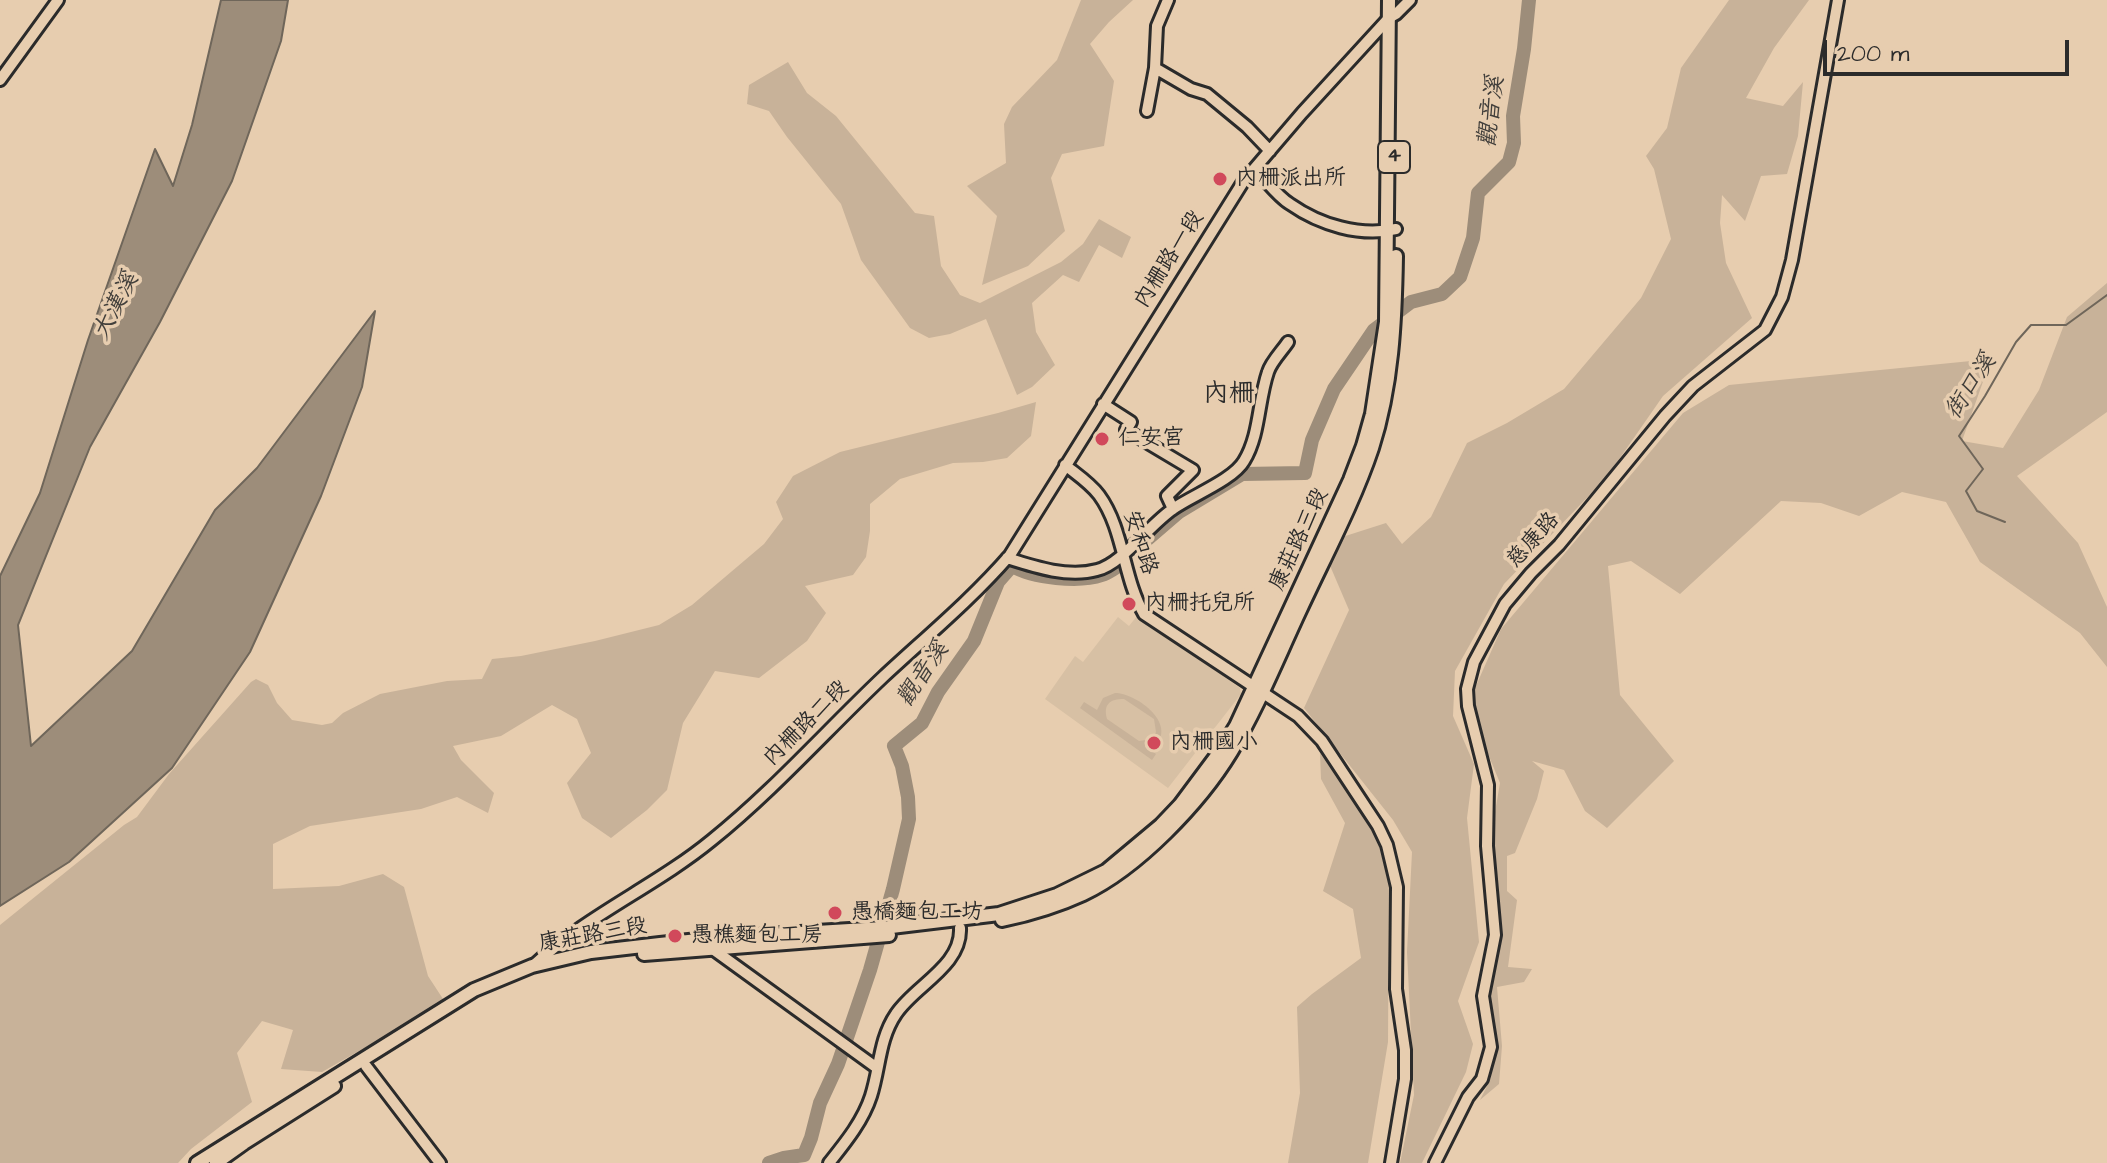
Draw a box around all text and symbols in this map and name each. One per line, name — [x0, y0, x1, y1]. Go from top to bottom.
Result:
scale bar — [1827, 24, 2073, 74]
text: 200 m — [1837, 37, 1909, 71]
water label: 觀音溪 — [1474, 75, 1512, 149]
road number: 4 — [1378, 141, 1410, 173]
place label: 內柵派出所 — [1236, 166, 1346, 192]
marker: 內柵派出所 — [1211, 170, 1229, 188]
street label: 內柵路一段 — [1130, 206, 1210, 314]
water label: 大漢溪 — [88, 268, 146, 346]
water label: 街口溪 — [1940, 349, 2004, 425]
district label: 內柵 — [1203, 380, 1255, 412]
place label: 仁安宮 — [1118, 426, 1184, 452]
marker: 仁安宮 — [1093, 430, 1111, 448]
street label: 康莊路三段 — [1265, 485, 1335, 595]
street label: 安和路 — [1116, 508, 1162, 578]
street label: 慈康路 — [1502, 508, 1566, 574]
place label: 內柵托兒所 — [1145, 591, 1255, 617]
marker: 內柵托兒所 — [1120, 595, 1138, 613]
water label: 觀音溪 — [892, 637, 956, 713]
street label: 內柵路二段 — [759, 676, 855, 772]
place label: 內柵國小 — [1170, 730, 1258, 756]
marker: 內柵國小 — [1145, 734, 1163, 752]
place label: 愚橋麵包工坊 — [851, 900, 983, 926]
marker: 愚橋麵包工坊 — [826, 904, 844, 922]
street label: 康莊路三段 — [537, 913, 649, 959]
place label: 愚樵麵包工房 — [691, 923, 823, 949]
marker: 愚樵麵包工房 — [666, 927, 684, 945]

